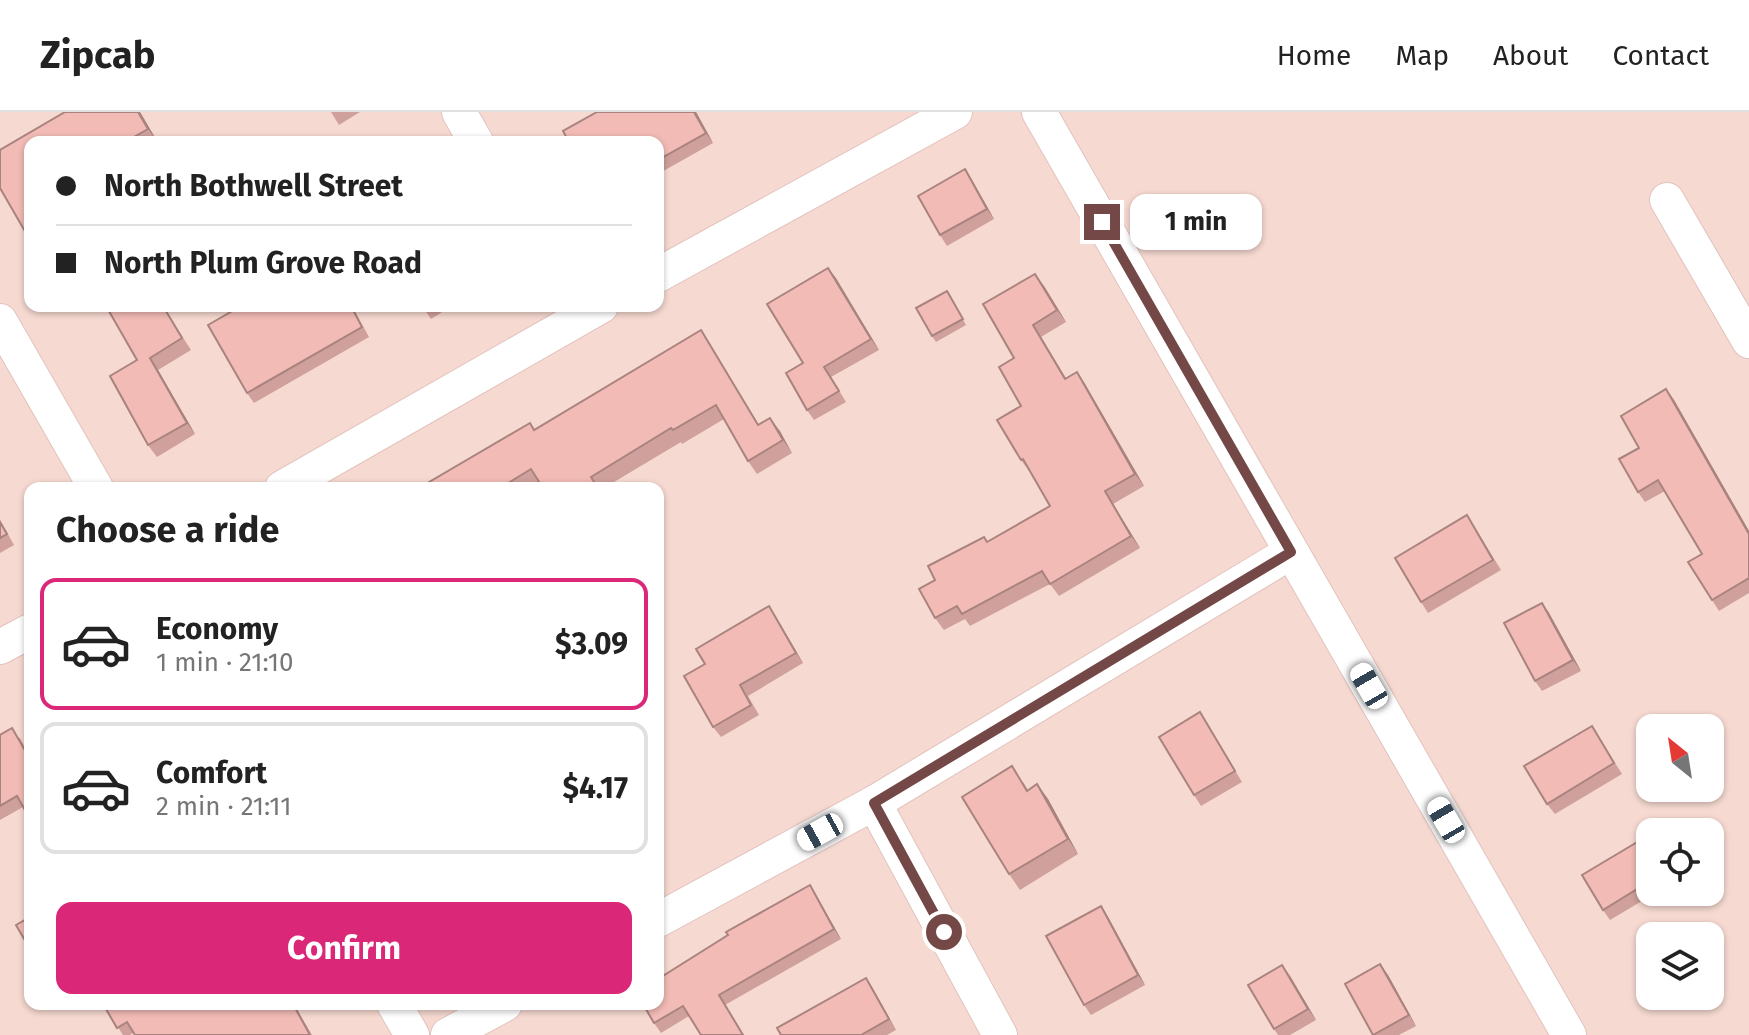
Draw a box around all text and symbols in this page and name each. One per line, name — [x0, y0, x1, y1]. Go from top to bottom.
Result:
text: Zipcab — [40, 32, 155, 78]
text: Home — [1277, 39, 1351, 72]
text: Map — [1395, 39, 1449, 72]
text: About — [1493, 39, 1568, 72]
text: Contact — [1612, 39, 1709, 72]
text: North Bothwell Street — [104, 168, 403, 204]
callout: 1 min — [1130, 194, 1262, 250]
route end — [1084, 204, 1120, 240]
text: 1 min — [1165, 206, 1227, 237]
text: North Plum Grove Road — [104, 245, 422, 281]
text: Choose a ride — [56, 508, 279, 552]
icon: car — [60, 608, 132, 680]
text: Economy — [156, 611, 278, 647]
text: $3.09 — [555, 626, 628, 662]
text: 1 min · 21:10 — [156, 647, 293, 678]
car — [1347, 659, 1391, 713]
north arrow — [1636, 714, 1724, 802]
map controls — [1636, 714, 1724, 1010]
icon: car — [60, 752, 132, 824]
text: Comfort — [156, 755, 267, 791]
text: $4.17 — [562, 770, 628, 806]
text: 2 min · 21:11 — [156, 791, 291, 822]
car — [1424, 793, 1468, 847]
car — [793, 810, 847, 854]
button: locate — [1636, 818, 1724, 906]
button: Confirm — [56, 902, 632, 994]
route start — [926, 914, 962, 950]
button: layers — [1636, 922, 1724, 1010]

